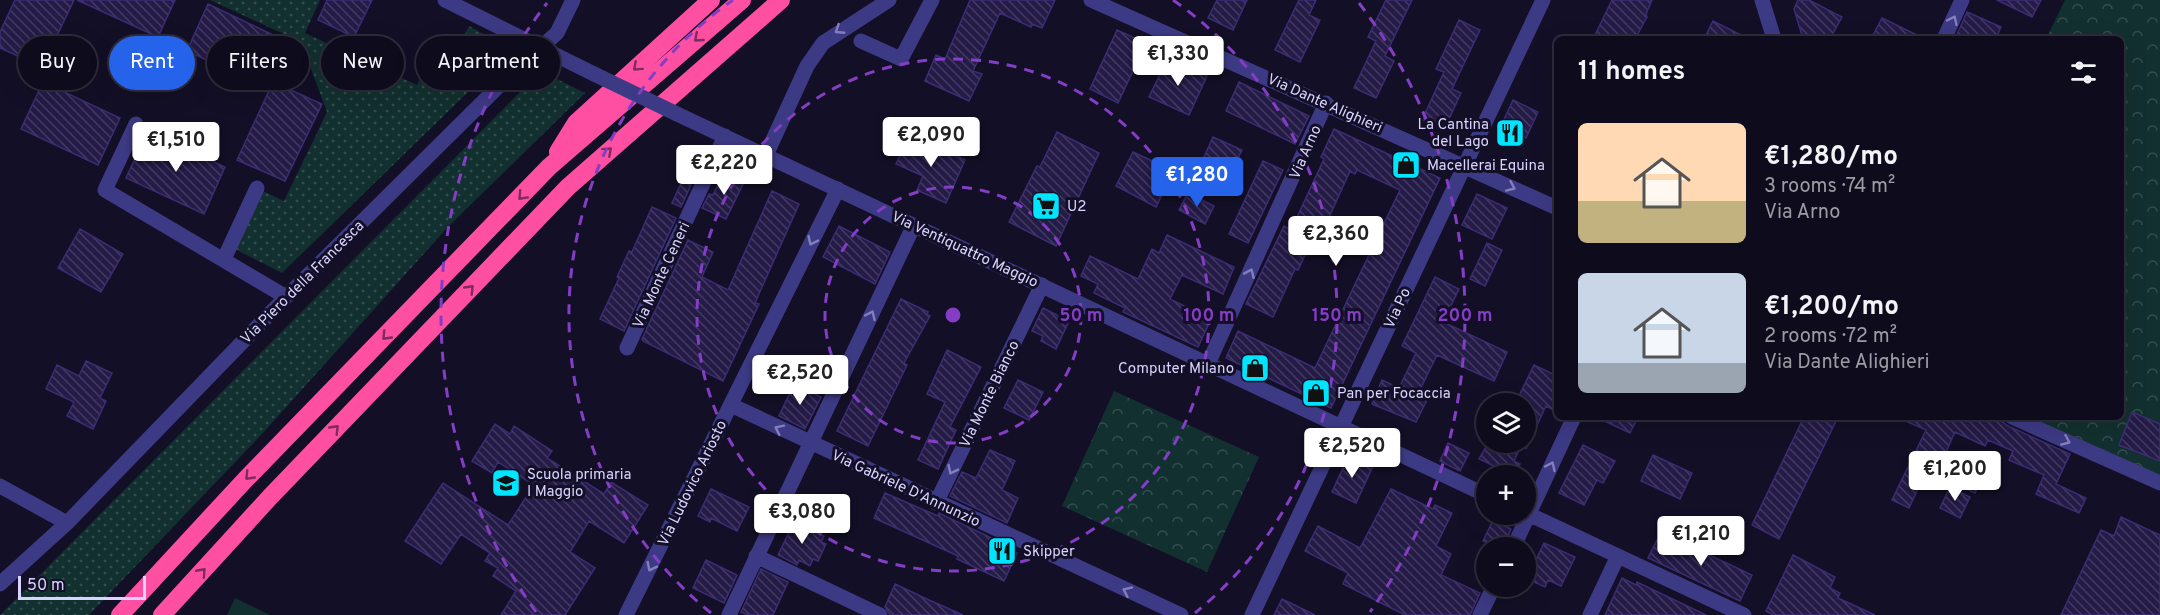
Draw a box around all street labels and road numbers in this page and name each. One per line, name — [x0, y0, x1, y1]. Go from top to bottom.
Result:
street label: Via Dante Alighieri — [1264, 70, 1385, 138]
street label: Via Arno — [1286, 123, 1327, 183]
street label: Via Ventiquattro Maggio — [888, 208, 1041, 293]
street label: Via Piero della Francesca — [237, 217, 369, 349]
street label: Via Monte Ceneri — [629, 219, 695, 332]
street label: Via Po — [1381, 285, 1416, 332]
street label: Via Monte Bianco — [956, 338, 1025, 451]
street label: Via Ludovico Ariosto — [655, 418, 732, 550]
street label: Via Gabriele D'Annunzio — [828, 446, 983, 532]

